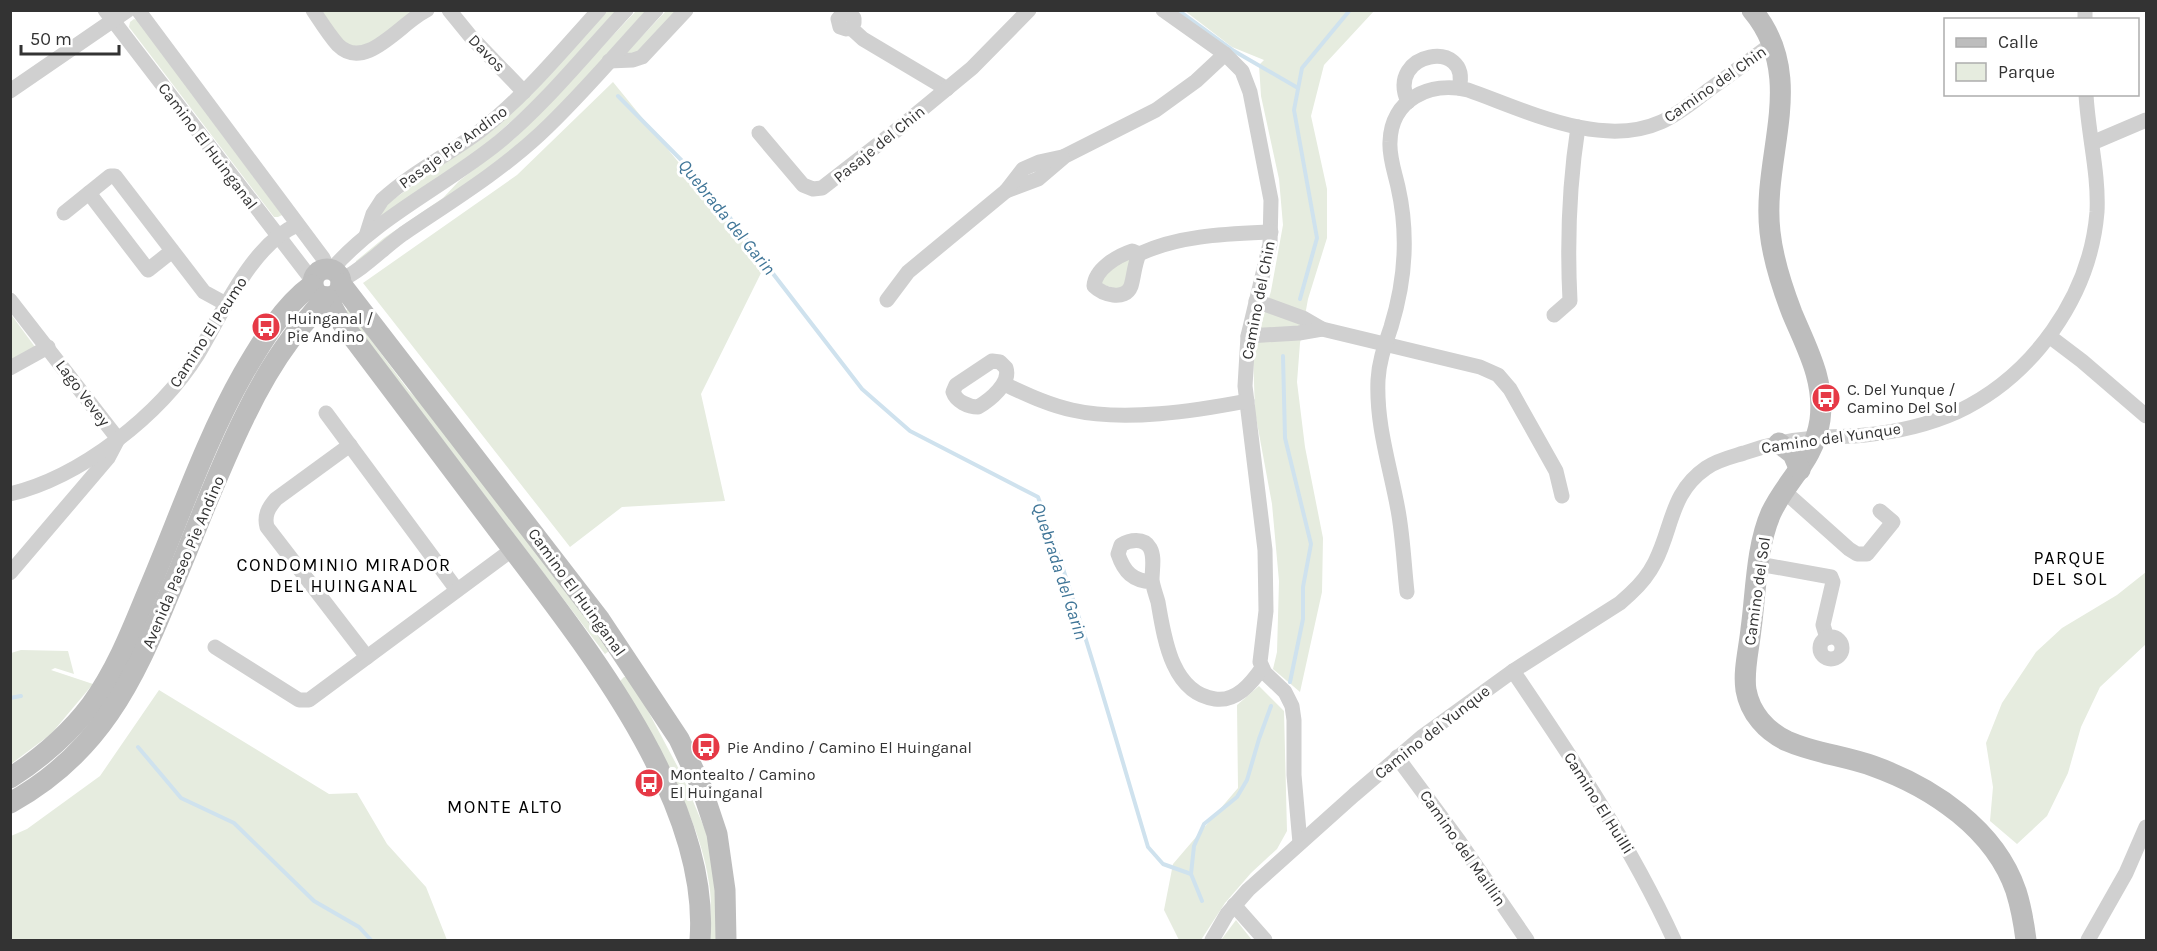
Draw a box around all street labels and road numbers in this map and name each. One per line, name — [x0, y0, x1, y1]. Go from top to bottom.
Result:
street label: Davos — [465, 30, 509, 76]
street label: Camino del Chin — [1660, 42, 1770, 126]
street label: Camino El Huinganal — [154, 79, 262, 213]
street label: Pasaje Pie Andino — [395, 101, 511, 193]
street label: Pasaje del Chin — [830, 101, 928, 187]
street label: Camino del Chin — [1237, 239, 1279, 361]
street label: Camino El Peumo — [165, 273, 251, 391]
street label: Lago Vevey — [52, 356, 114, 430]
street label: Camino del Yunque — [1760, 419, 1902, 457]
street label: Avenida Paseo Pie Andino — [138, 473, 228, 651]
street label: Camino El Huinganal — [524, 524, 630, 660]
street label: Camino del Sol — [1740, 535, 1774, 647]
street label: Camino del Yunque — [1371, 681, 1493, 783]
street label: Camino El Huilli — [1560, 748, 1638, 858]
street label: Camino del Maillin — [1416, 786, 1510, 910]

